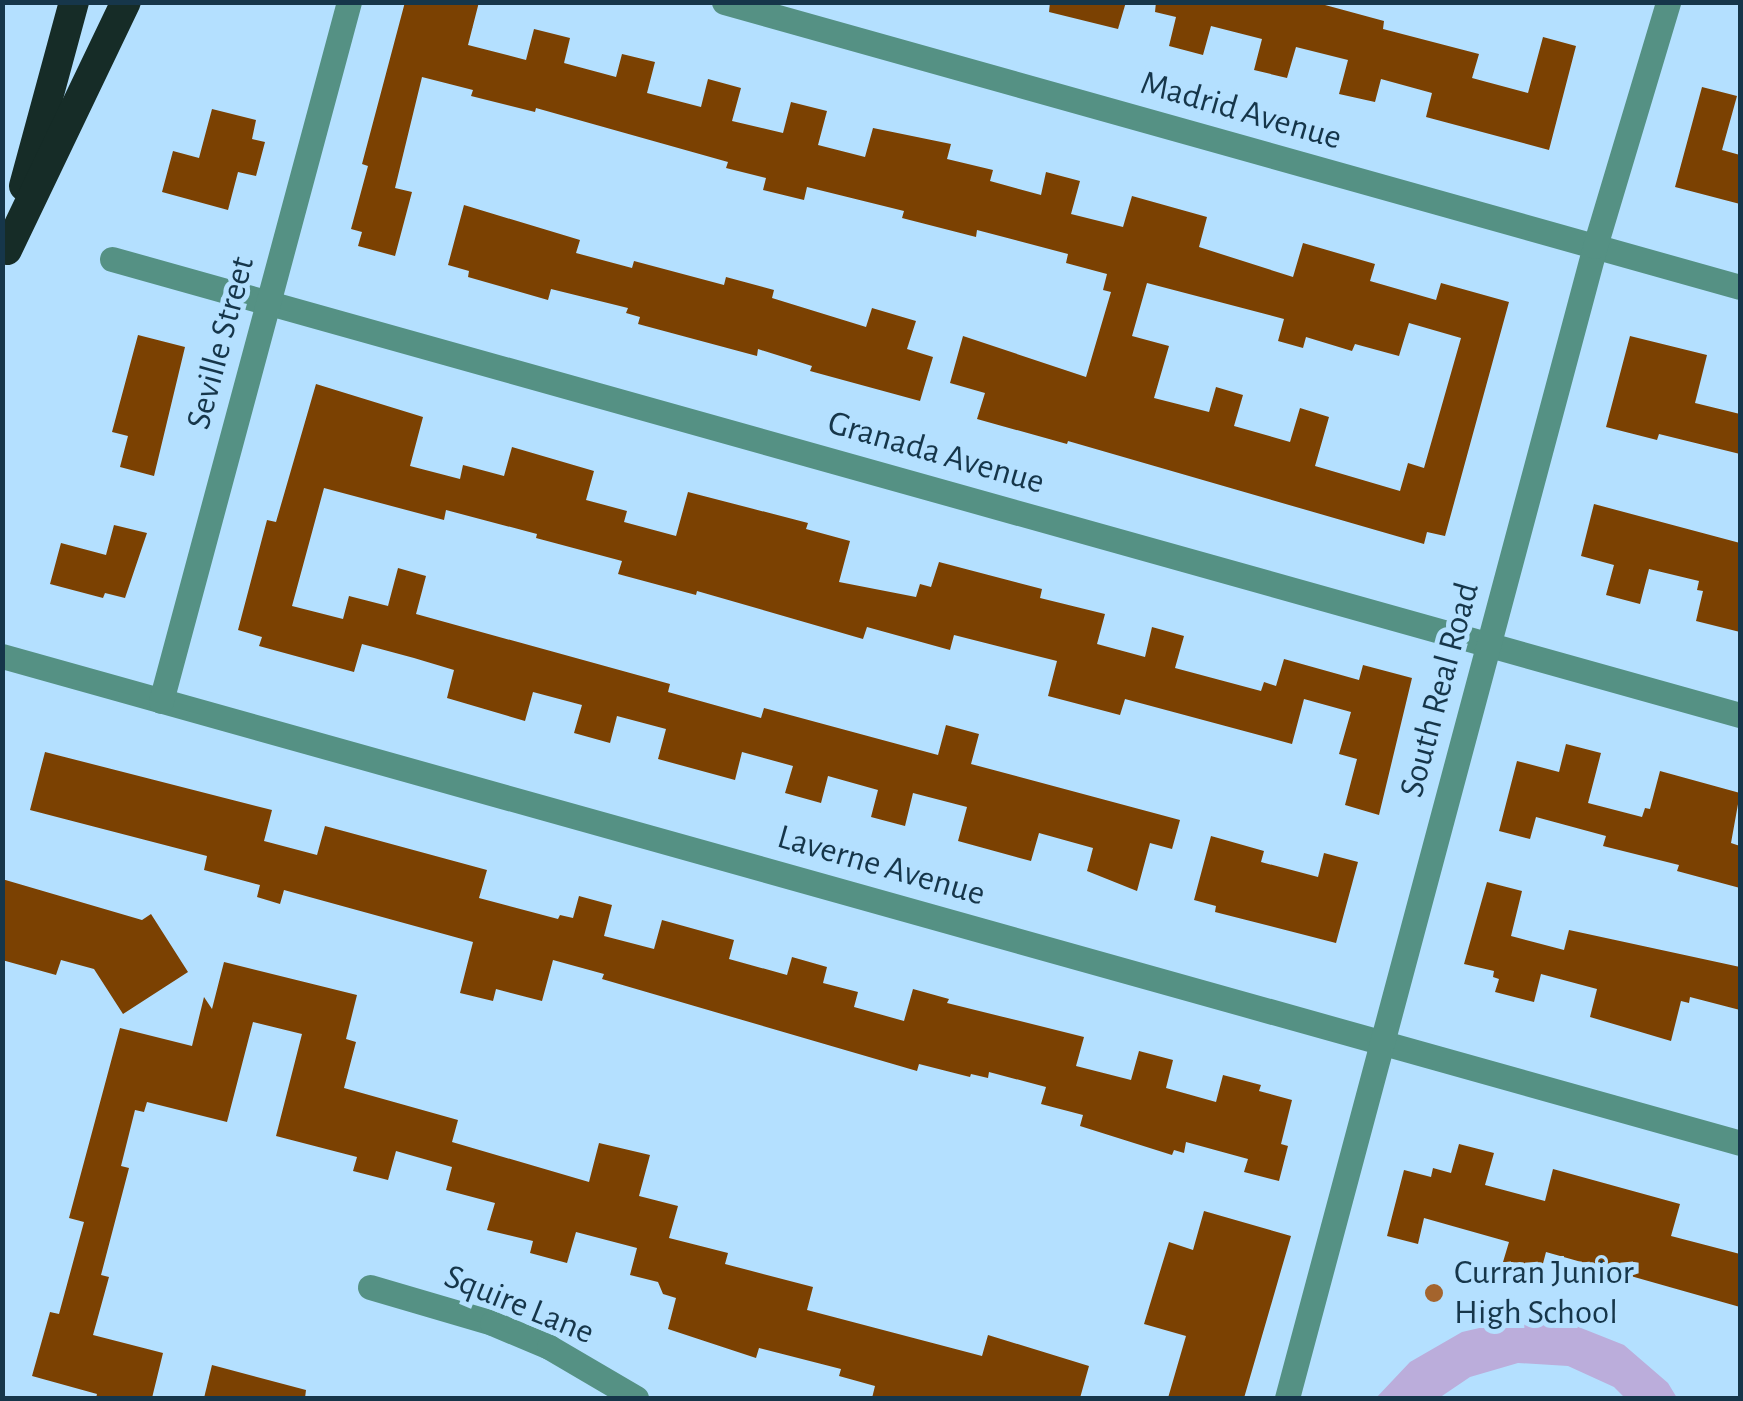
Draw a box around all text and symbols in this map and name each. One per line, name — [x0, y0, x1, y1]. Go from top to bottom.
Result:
street label: Madrid Avenue — [1136, 62, 1346, 160]
street label: Seville Street — [178, 252, 264, 434]
street label: Granada Avenue — [823, 402, 1049, 504]
street label: South Real Road — [1391, 578, 1489, 802]
street label: Laverne Avenue — [772, 816, 990, 916]
place label: Curran Junior High School — [1454, 1252, 1634, 1334]
street label: Squire Lane — [438, 1256, 600, 1354]
marker: Curran Junior High School — [1423, 1282, 1445, 1304]

